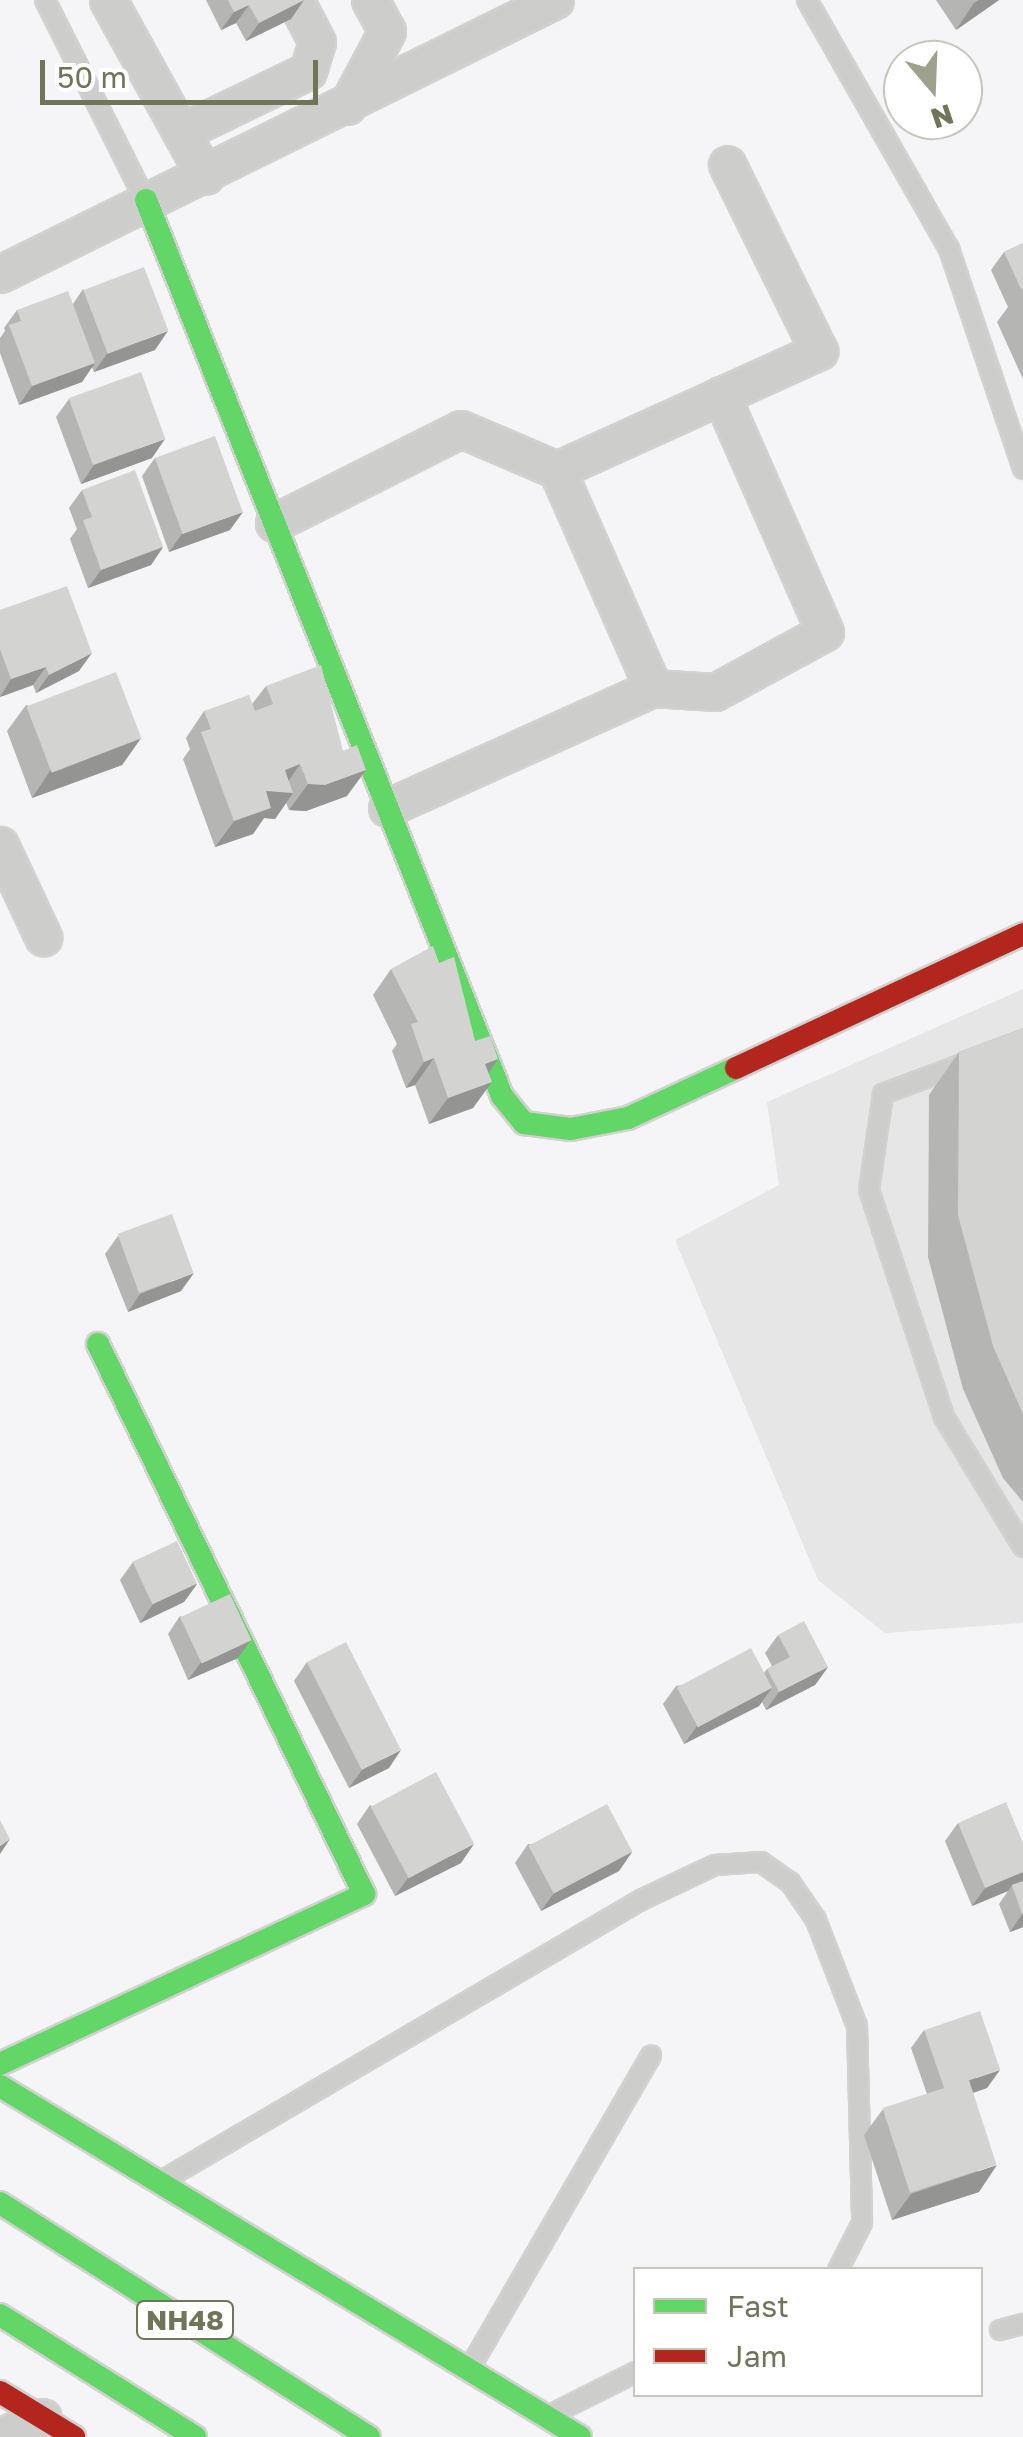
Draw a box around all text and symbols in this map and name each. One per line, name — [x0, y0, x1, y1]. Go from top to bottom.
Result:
scale bar — [45, 40, 322, 102]
north arrow — [883, 40, 983, 140]
text: 50 m — [57, 59, 127, 95]
text: N — [927, 98, 958, 136]
legend — [633, 2267, 983, 2397]
text: Fast — [727, 2288, 789, 2324]
road number: NH48 — [135, 2297, 235, 2343]
text: Jam — [727, 2338, 787, 2374]

